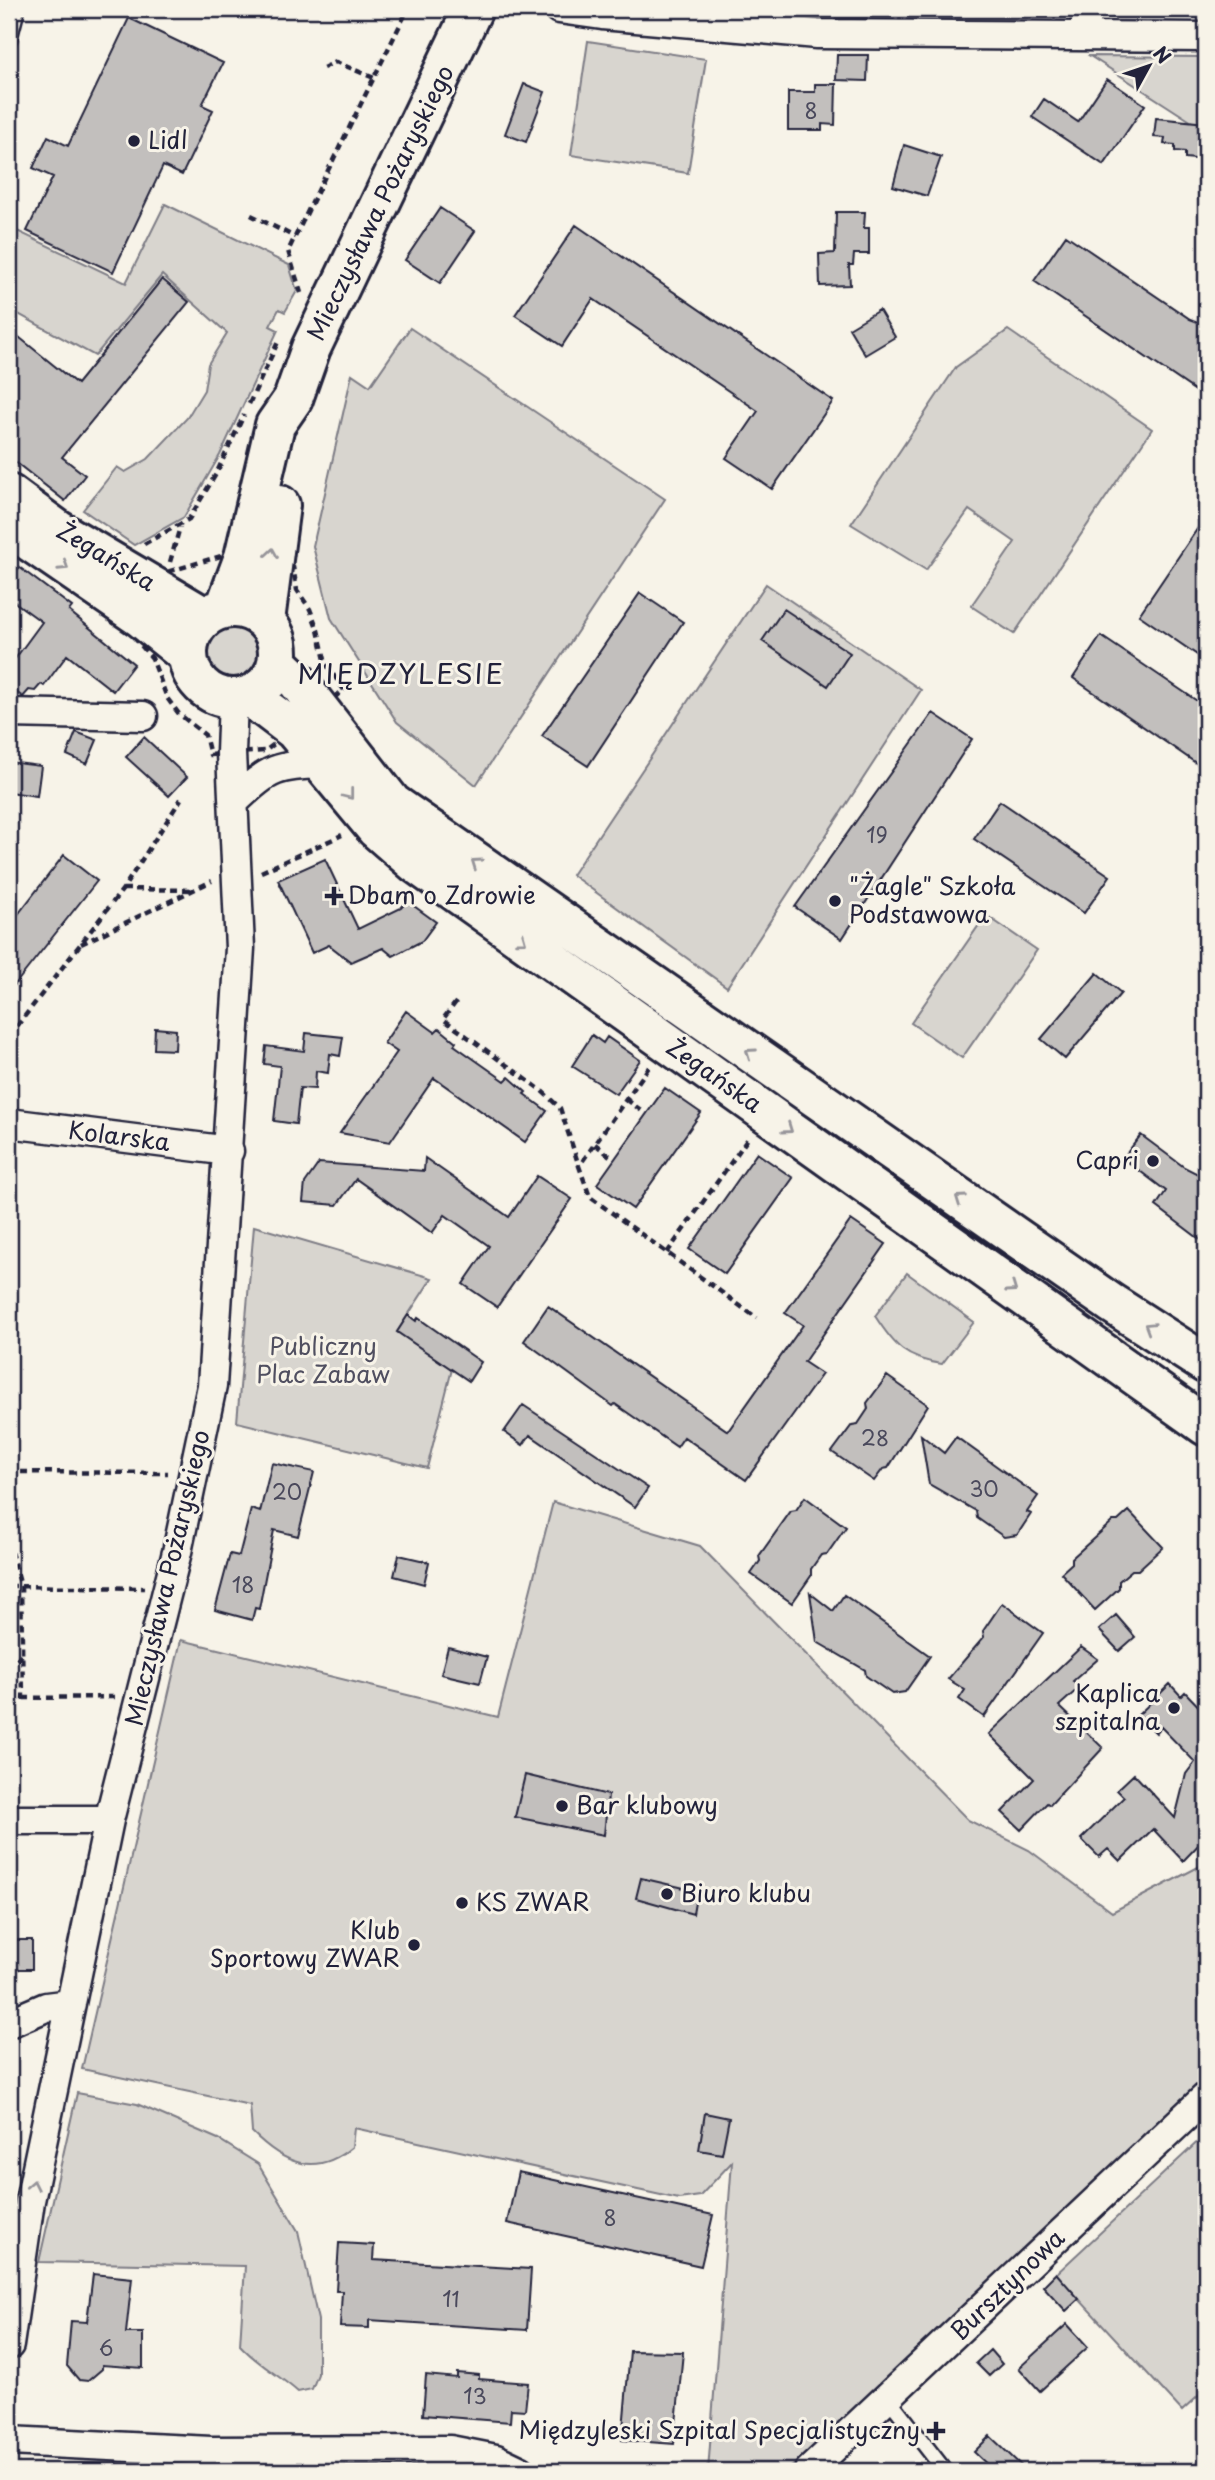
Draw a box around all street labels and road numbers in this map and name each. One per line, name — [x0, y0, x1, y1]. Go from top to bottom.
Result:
street label: Mieczysława Pożaryskiego — [297, 58, 462, 346]
street label: Żegańska — [51, 512, 163, 599]
street label: Żegańska — [660, 1028, 771, 1121]
street label: Kolarska — [66, 1111, 172, 1159]
street label: Mieczysława Pożaryskiego — [114, 1426, 218, 1729]
street label: Bursztynowa — [941, 2220, 1072, 2347]

